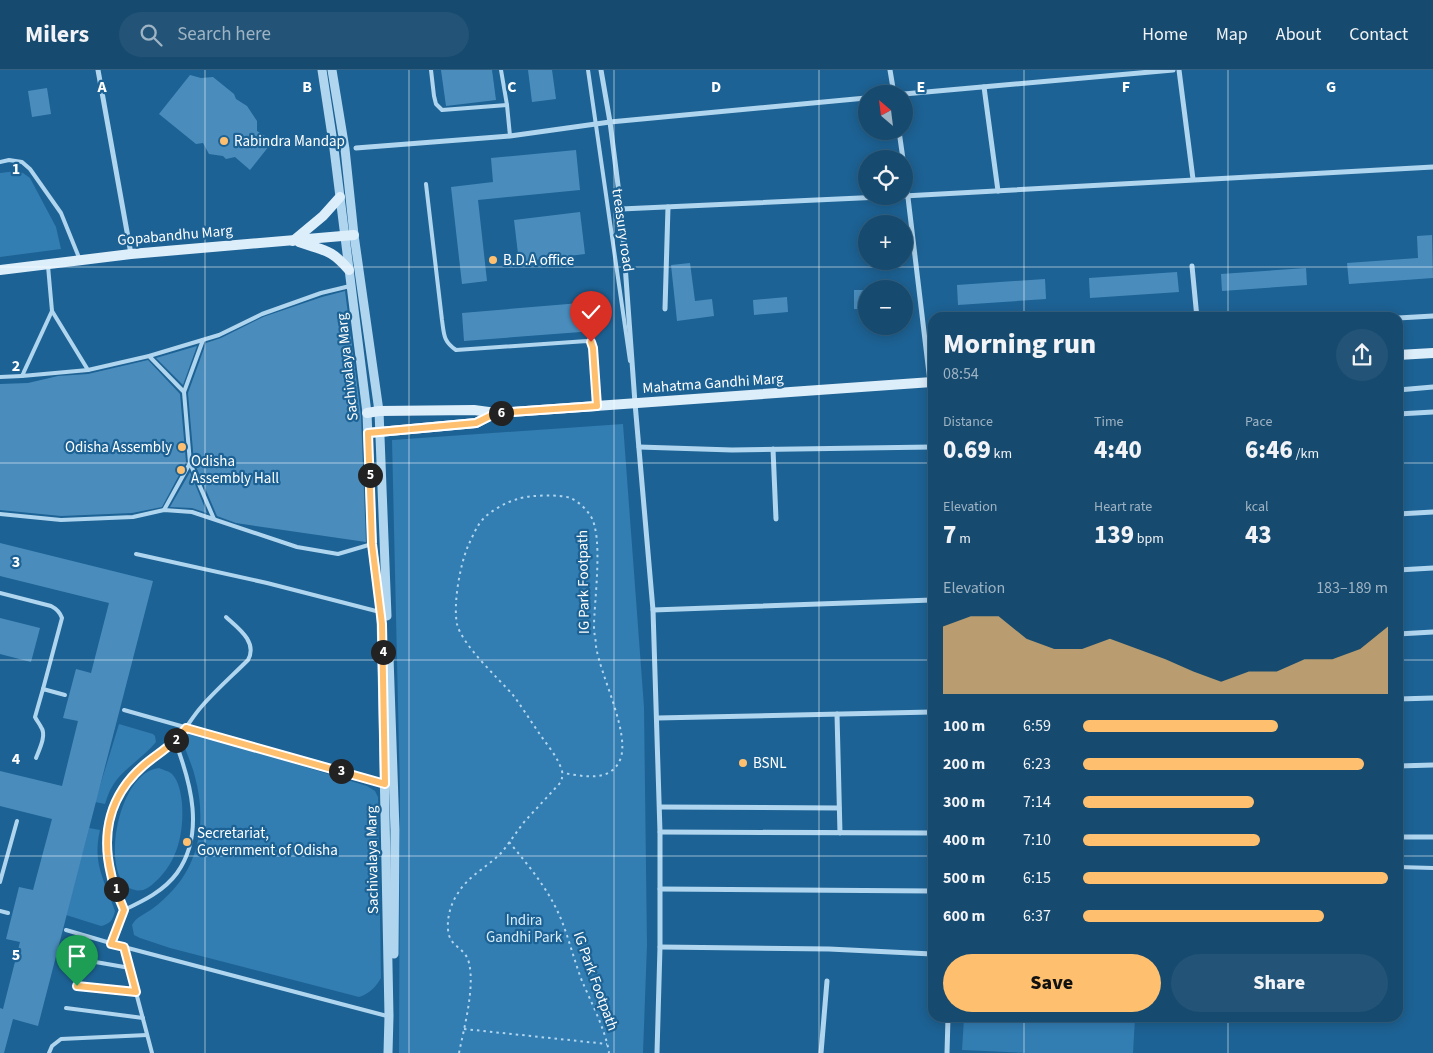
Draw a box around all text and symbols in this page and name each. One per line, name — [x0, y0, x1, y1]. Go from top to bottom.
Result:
search box — [119, 12, 469, 57]
text: Milers — [25, 17, 89, 52]
icon: search — [137, 21, 165, 49]
text: Search here — [177, 21, 271, 48]
text: Home — [1142, 22, 1188, 47]
text: Map — [1216, 22, 1248, 47]
text: About — [1276, 22, 1321, 47]
text: Contact — [1349, 22, 1408, 47]
text: A — [96, 76, 107, 98]
text: B — [302, 76, 312, 98]
text: C — [507, 76, 517, 98]
text: D — [711, 76, 721, 98]
text: E — [917, 76, 925, 98]
text: F — [1122, 76, 1130, 98]
text: G — [1326, 76, 1336, 98]
north arrow — [858, 85, 912, 140]
map controls — [858, 85, 913, 335]
place label: Rabindra Mandap — [234, 131, 345, 152]
marker: Rabindra Mandap — [218, 135, 230, 147]
button: locate — [858, 150, 913, 205]
text: 1 — [12, 158, 20, 180]
street label: treasury road — [606, 187, 639, 273]
button: + — [858, 215, 913, 270]
street label: Gopabandhu Marg — [117, 220, 234, 251]
place label: B.D.A office — [503, 250, 574, 271]
marker: B.D.A office — [487, 254, 499, 266]
button: − — [858, 280, 913, 335]
pin — [570, 291, 612, 342]
icon: check — [577, 298, 605, 326]
street label: Sachivalaya Marg — [331, 312, 364, 422]
text: Morning run — [943, 324, 1096, 364]
button: share — [1336, 329, 1388, 381]
text: 2 — [12, 355, 20, 377]
text: 08:54 — [943, 363, 979, 385]
street label: Mahatma Gandhi Marg — [642, 368, 785, 399]
pin: 6 — [488, 400, 514, 426]
text: 6 — [498, 403, 505, 423]
text: Distance — [943, 412, 993, 432]
text: Time — [1094, 412, 1124, 432]
text: Pace — [1245, 412, 1272, 432]
text: 0.69 — [943, 432, 991, 468]
text: 4:40 — [1094, 432, 1142, 468]
text: 6:46 — [1245, 432, 1293, 468]
place label: Odisha Assembly — [65, 437, 172, 458]
marker: Odisha Assembly — [176, 441, 188, 453]
text: km — [991, 444, 1012, 464]
text: /km — [1293, 444, 1319, 464]
place label: Odisha Assembly Hall — [191, 451, 279, 489]
pin: 5 — [358, 462, 382, 488]
marker: Odisha Assembly Hall — [175, 464, 187, 476]
text: 5 — [367, 465, 374, 485]
text: Elevation — [943, 497, 998, 517]
text: Heart rate — [1094, 497, 1152, 517]
text: kcal — [1245, 497, 1269, 517]
text: 7 — [943, 517, 956, 553]
text: 139 — [1094, 517, 1134, 553]
text: 43 — [1245, 517, 1272, 553]
text: m — [956, 529, 971, 549]
text: bpm — [1134, 529, 1164, 549]
street label: IG Park Footpath — [572, 530, 595, 634]
text: 3 — [12, 551, 20, 573]
text: Elevation — [943, 577, 1005, 599]
text: 183–189 m — [1316, 577, 1388, 599]
pin: 4 — [370, 640, 396, 664]
text: 4 — [380, 642, 387, 662]
text: 100 m — [943, 715, 985, 737]
text: 6:59 — [1023, 715, 1051, 737]
pin: 2 — [164, 728, 188, 752]
text: 2 — [173, 730, 180, 750]
text: 4 — [12, 748, 21, 770]
place label: BSNL — [753, 753, 787, 774]
text: 200 m — [943, 753, 985, 775]
text: 6:23 — [1023, 753, 1051, 775]
marker: BSNL — [737, 757, 749, 769]
pin: 3 — [328, 758, 354, 784]
text: 3 — [338, 761, 345, 781]
text: 300 m — [943, 791, 985, 813]
text: 7:14 — [1023, 791, 1051, 813]
street label: Sachivalaya Marg — [361, 805, 384, 914]
place label: Secretariat, Government of Odisha — [197, 823, 338, 861]
text: 400 m — [943, 829, 985, 851]
text: 7:10 — [1023, 829, 1051, 851]
marker: Secretariat, Government of Odisha — [181, 836, 193, 848]
text: 500 m — [943, 867, 985, 889]
text: 6:15 — [1023, 867, 1051, 889]
pin: 1 — [104, 876, 128, 902]
text: 1 — [113, 879, 120, 899]
text: 600 m — [943, 905, 985, 927]
text: 6:37 — [1023, 905, 1051, 927]
park label: Indira Gandhi Park — [486, 910, 563, 948]
street label: IG Park Footpath — [568, 929, 623, 1034]
pin — [56, 935, 98, 986]
icon: arrive — [63, 942, 91, 970]
text: 5 — [12, 944, 20, 966]
button: Save — [943, 954, 1161, 1012]
button: Share — [1171, 954, 1388, 1012]

